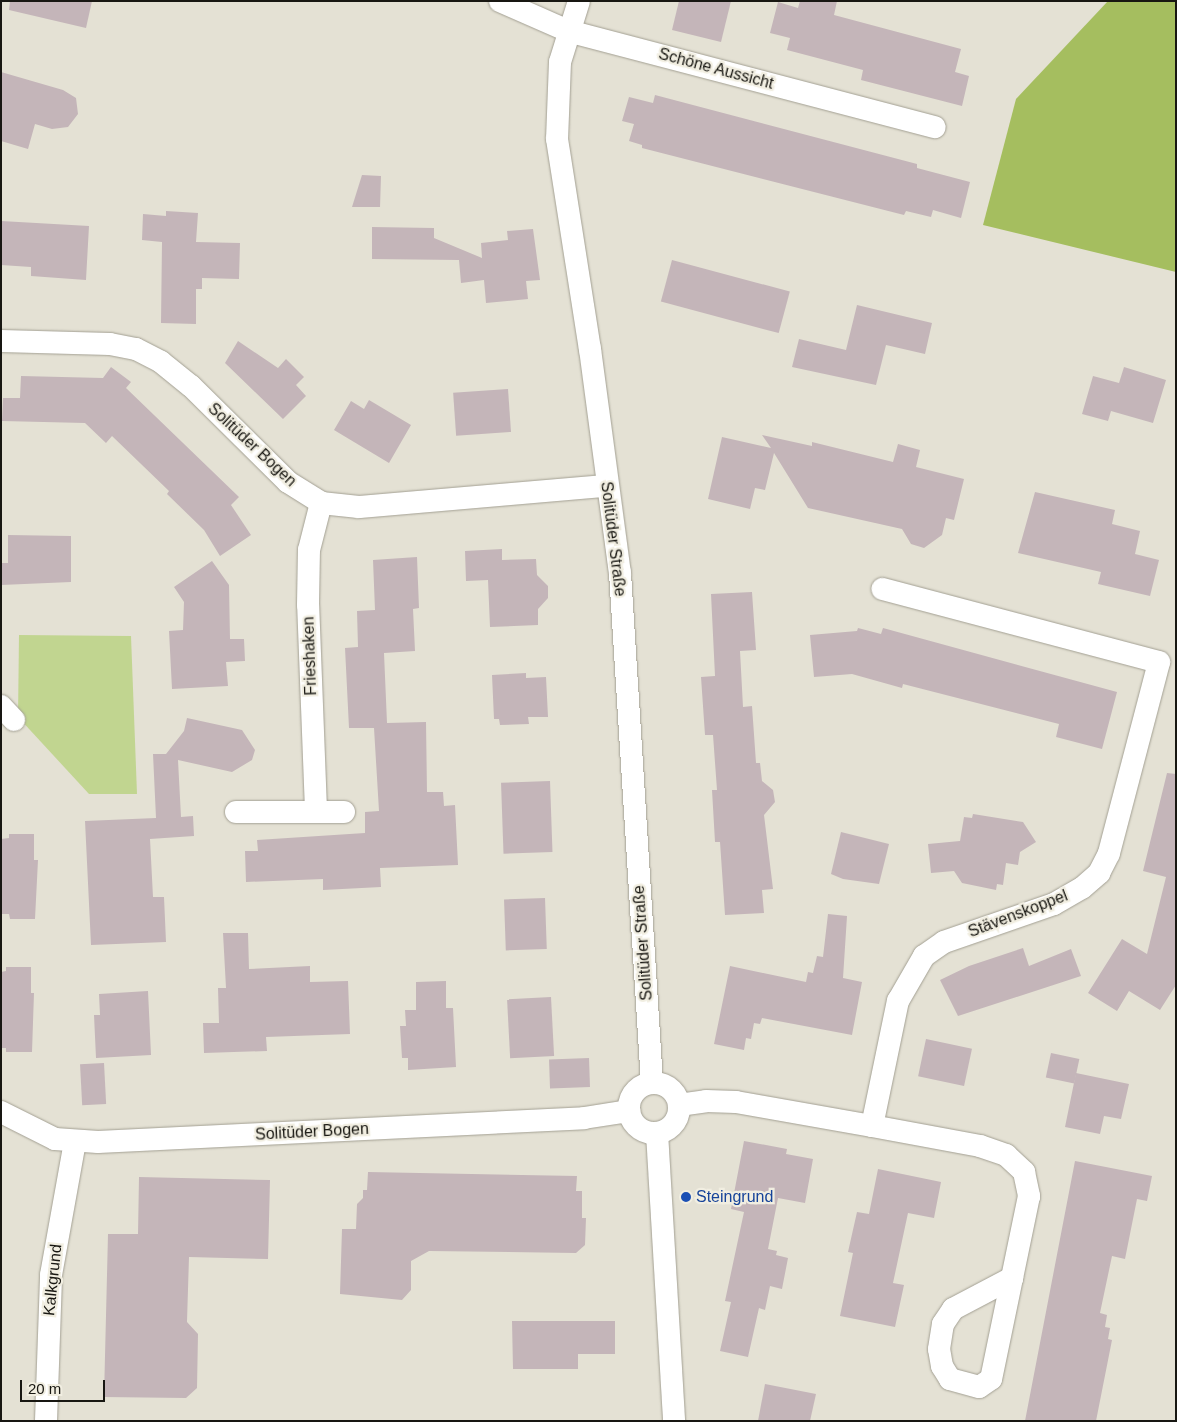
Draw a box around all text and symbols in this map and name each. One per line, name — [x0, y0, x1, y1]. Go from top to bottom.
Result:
street label: Schöne Aussicht — [656, 44, 776, 94]
street label: Solitüder Bogen — [204, 399, 300, 491]
street label: Solitüder Straße — [596, 480, 630, 598]
street label: Frieshaken — [299, 616, 321, 696]
street label: Solitüder Straße — [629, 885, 657, 1001]
street label: Stävenskoppel — [966, 886, 1070, 942]
street label: Solitüder Bogen — [255, 1119, 369, 1145]
place label: Steingrund — [696, 1187, 773, 1207]
marker: Steingrund — [680, 1191, 692, 1203]
street label: Kalkgrund — [40, 1243, 66, 1317]
scale bar — [22, 1370, 108, 1402]
text: 20 m — [28, 1380, 61, 1397]

